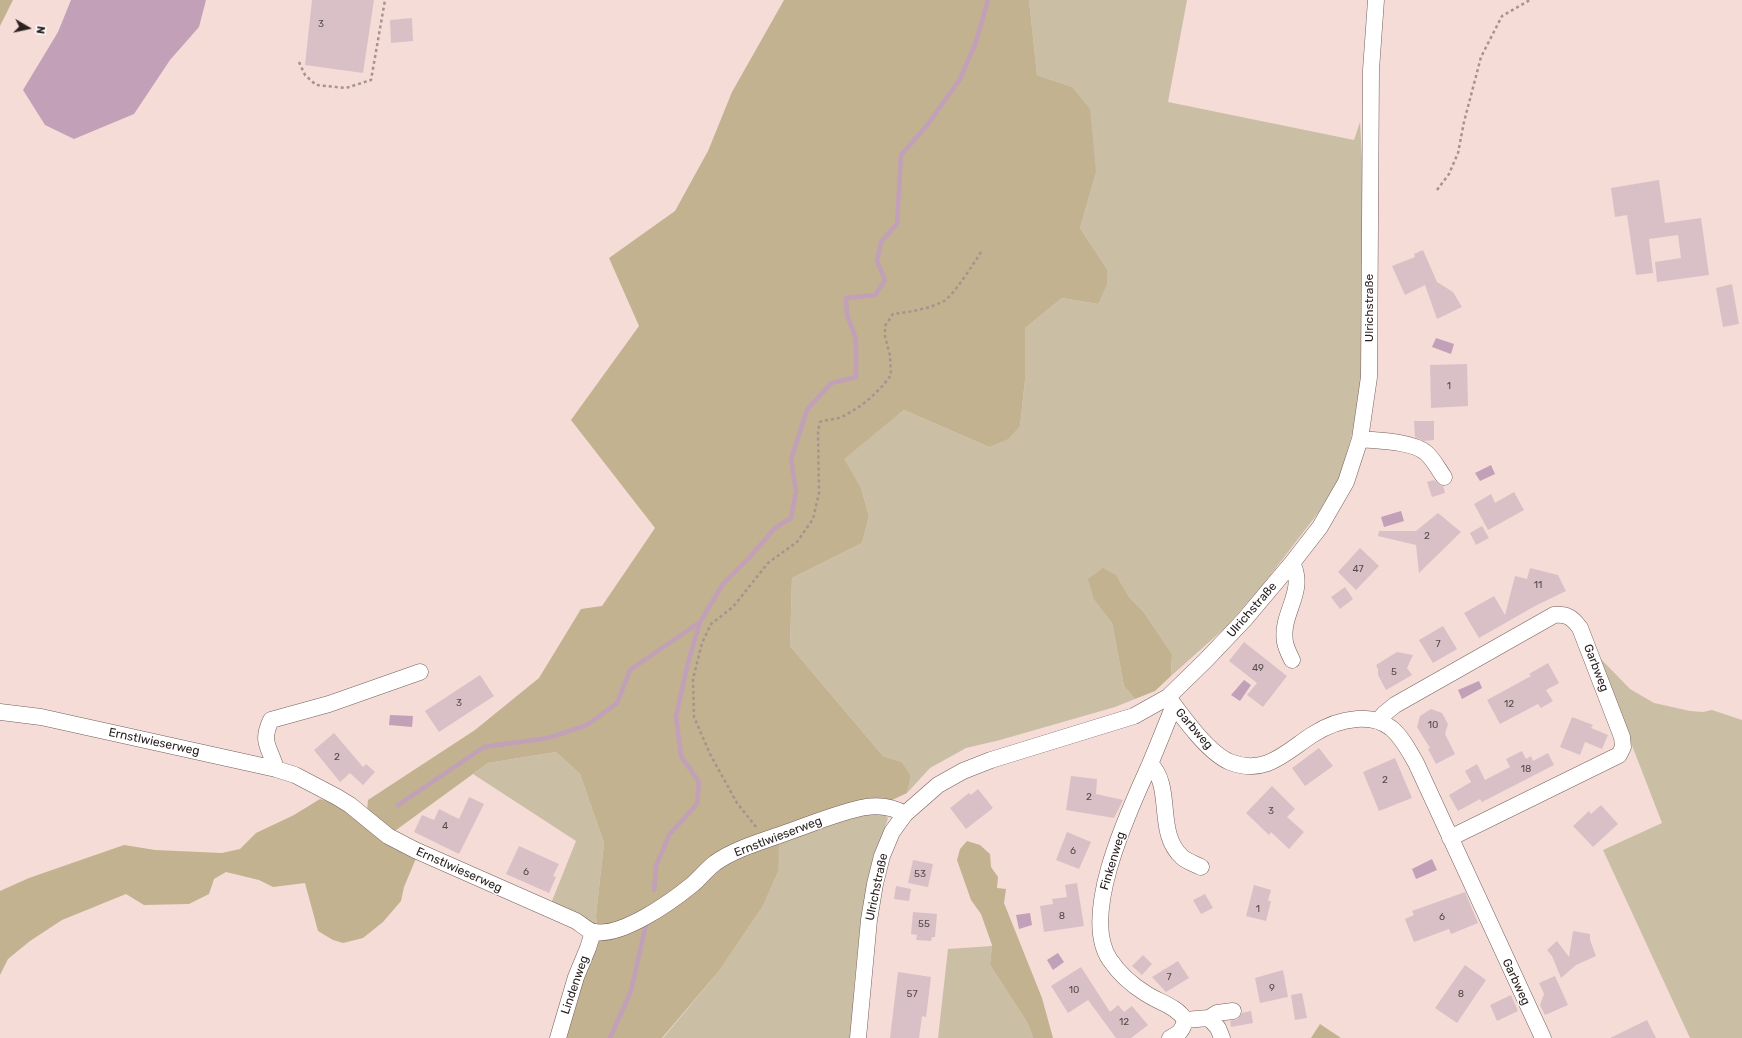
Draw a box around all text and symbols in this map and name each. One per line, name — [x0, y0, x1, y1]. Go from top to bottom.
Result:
north arrow — [8, 8, 48, 48]
house number: 3 — [318, 18, 324, 30]
text: N — [33, 25, 47, 35]
street label: Ulrichstraße — [1363, 274, 1377, 342]
house number: 1 — [1447, 380, 1451, 392]
house number: 2 — [1424, 530, 1430, 542]
house number: 47 — [1352, 563, 1364, 575]
street label: Ulrichstraße — [1224, 579, 1280, 641]
house number: 11 — [1534, 579, 1542, 591]
house number: 7 — [1435, 638, 1441, 650]
street label: Garbweg — [1580, 642, 1612, 694]
house number: 49 — [1252, 662, 1264, 674]
house number: 5 — [1391, 666, 1397, 678]
house number: 3 — [456, 697, 462, 709]
house number: 12 — [1504, 698, 1514, 710]
street label: Garbweg — [1172, 706, 1216, 752]
house number: 10 — [1428, 719, 1438, 731]
street label: Ernstlwieserweg — [107, 725, 201, 759]
house number: 2 — [334, 751, 340, 763]
house number: 18 — [1521, 763, 1531, 775]
house number: 2 — [1382, 774, 1388, 786]
house number: 2 — [1086, 791, 1092, 803]
house number: 3 — [1268, 805, 1274, 817]
street label: Ernstlwieserweg — [732, 814, 824, 860]
house number: 4 — [442, 820, 448, 832]
street label: Finkenweg — [1097, 830, 1129, 892]
street label: Ernstlwieserweg — [414, 845, 504, 895]
house number: 6 — [1070, 845, 1076, 857]
street label: Ulrichstraße — [863, 852, 891, 922]
house number: 6 — [523, 866, 529, 878]
house number: 53 — [914, 868, 926, 880]
house number: 1 — [1256, 903, 1260, 915]
house number: 8 — [1059, 910, 1065, 922]
house number: 6 — [1439, 911, 1445, 923]
house number: 55 — [918, 918, 930, 930]
street label: Lindenweg — [558, 954, 592, 1016]
street label: Garbweg — [1499, 956, 1533, 1008]
house number: 7 — [1166, 971, 1172, 983]
house number: 9 — [1269, 982, 1275, 994]
house number: 10 — [1069, 984, 1079, 996]
house number: 57 — [906, 988, 918, 1000]
house number: 8 — [1458, 988, 1464, 1000]
house number: 12 — [1119, 1016, 1129, 1028]

